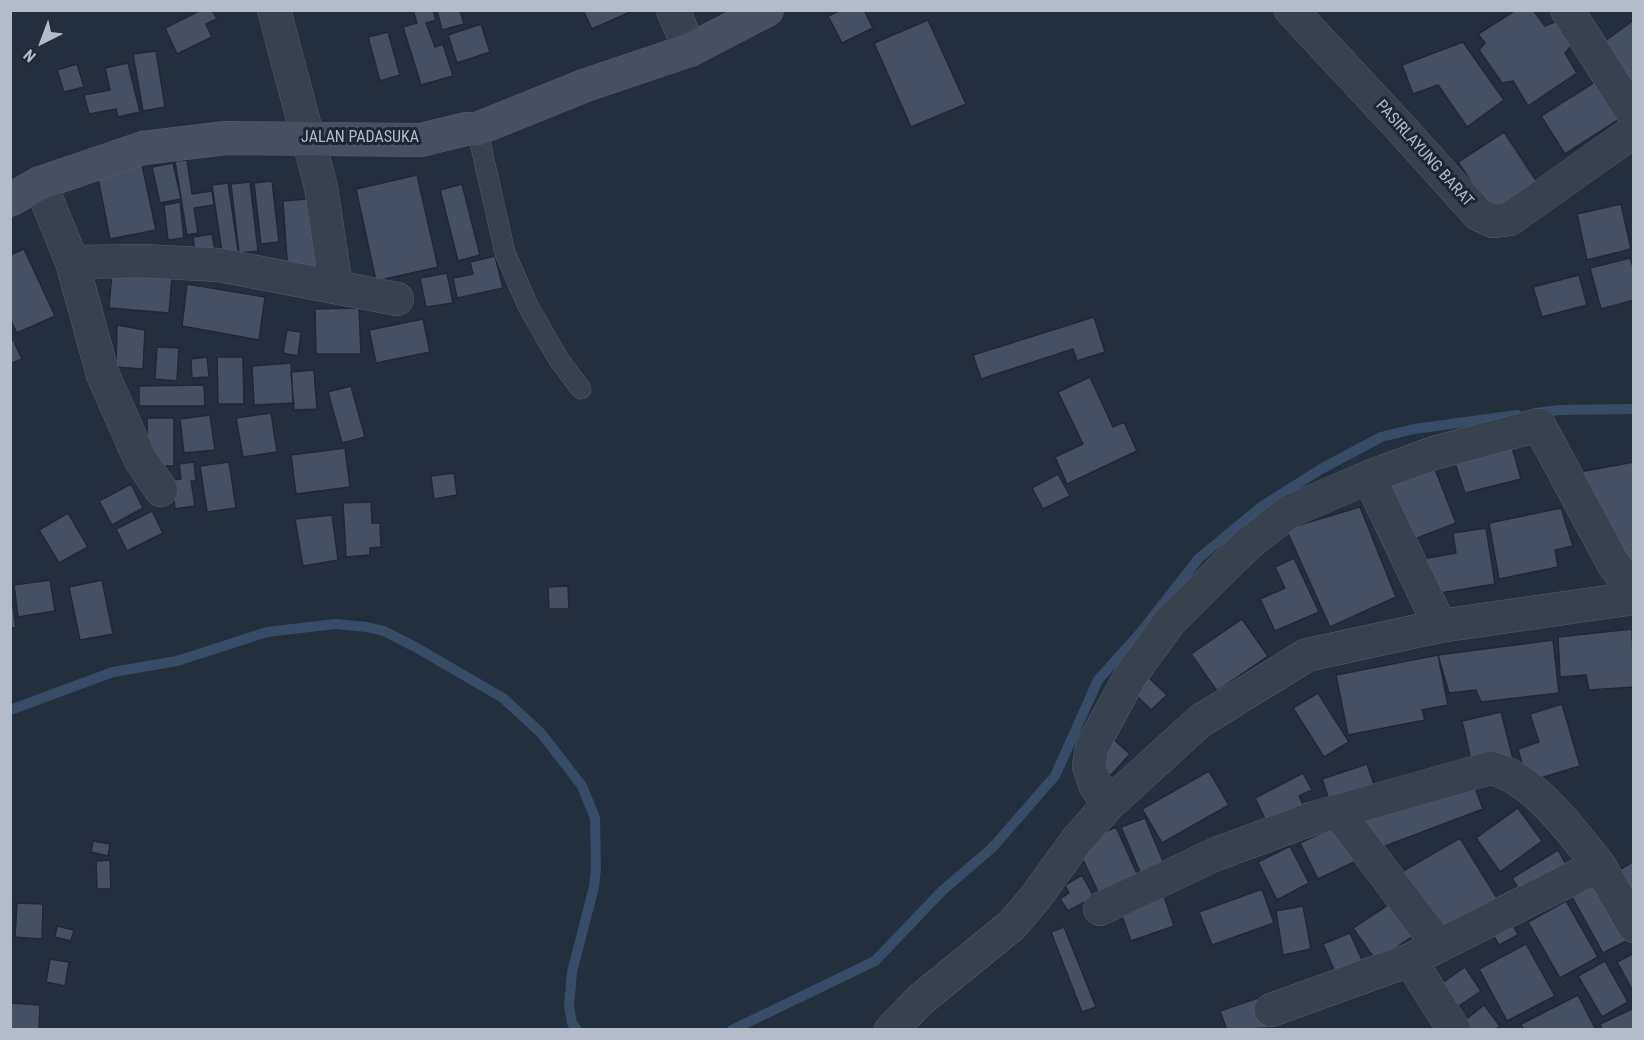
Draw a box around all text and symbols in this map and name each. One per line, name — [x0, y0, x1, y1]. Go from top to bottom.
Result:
north arrow — [12, 12, 72, 72]
text: N — [20, 45, 40, 66]
street label: PASIRLAYUNG BARAT — [1371, 97, 1477, 211]
street label: JALAN PADASUKA — [301, 128, 419, 148]

